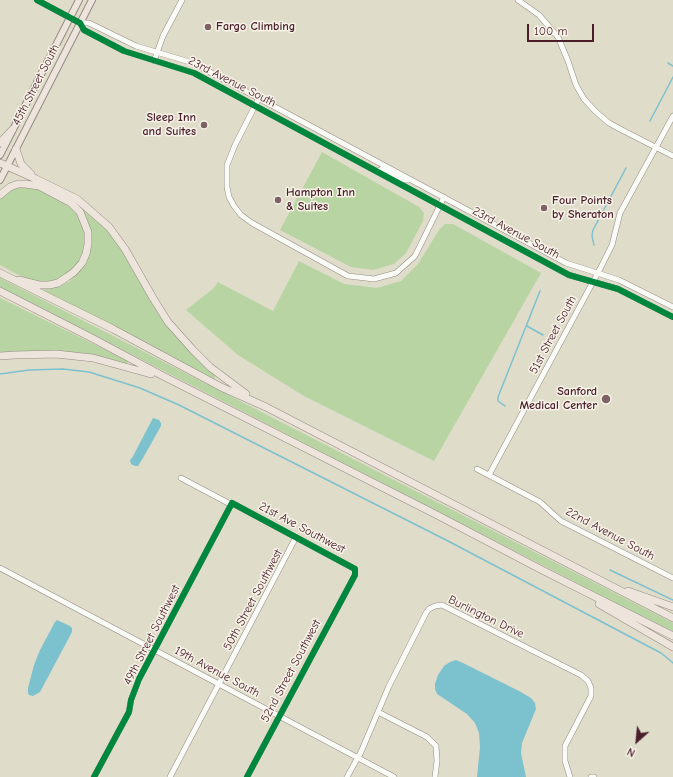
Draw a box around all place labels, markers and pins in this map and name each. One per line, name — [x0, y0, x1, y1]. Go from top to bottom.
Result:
place label: Fargo Climbing — [216, 20, 295, 34]
marker: Fargo Climbing — [203, 22, 213, 32]
place label: Sleep Inn and Suites — [143, 111, 196, 139]
marker: Sleep Inn and Suites — [199, 120, 209, 130]
place label: Hampton Inn & Suites — [286, 186, 355, 214]
place label: Four Points by Sheraton — [552, 194, 614, 222]
marker: Hampton Inn & Suites — [273, 195, 283, 205]
marker: Four Points by Sheraton — [539, 203, 549, 213]
place label: Sanford Medical Center — [519, 385, 597, 413]
marker: Sanford Medical Center — [600, 393, 612, 405]

